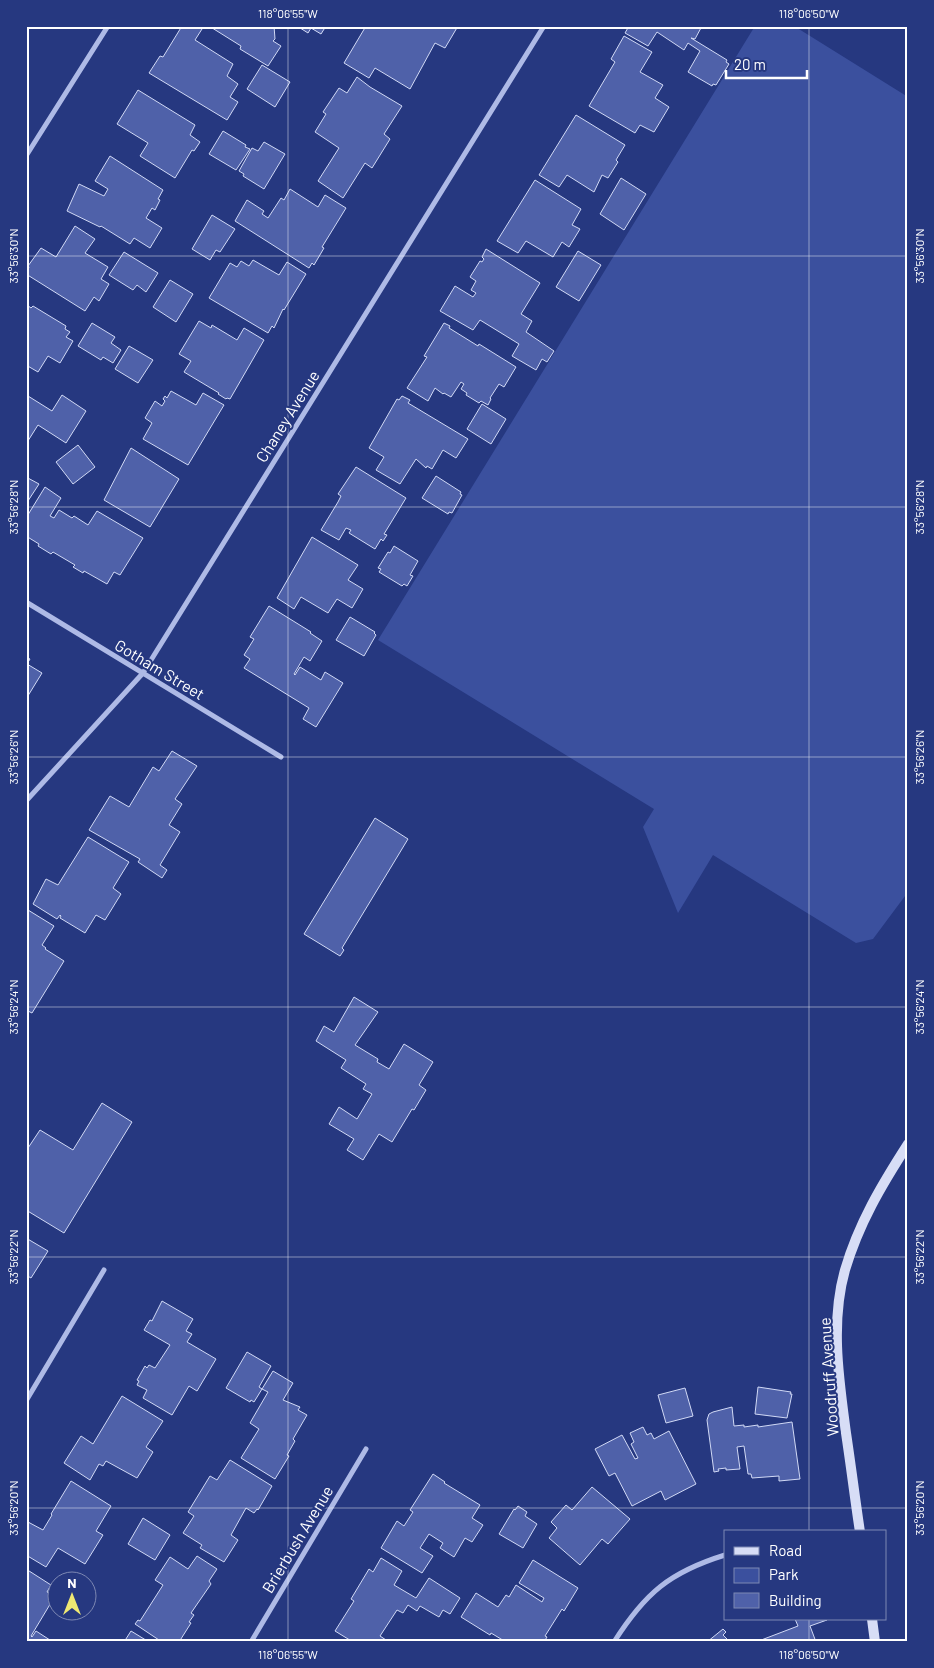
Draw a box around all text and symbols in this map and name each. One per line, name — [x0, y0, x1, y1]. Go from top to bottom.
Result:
text: 118°06'55"W — [258, 6, 318, 20]
text: 118°06'50"W — [779, 6, 840, 20]
scale bar — [726, 48, 808, 80]
text: 20 m — [734, 55, 766, 73]
text: 33°56'30"N — [6, 228, 20, 284]
text: 33°56'30"N — [912, 228, 926, 284]
street label: Chaney Avenue — [251, 367, 323, 465]
text: 33°56'28"N — [6, 480, 20, 534]
text: 33°56'28"N — [912, 480, 926, 534]
street label: Gotham Street — [112, 635, 208, 703]
text: 33°56'26"N — [6, 730, 20, 784]
text: 33°56'26"N — [912, 730, 926, 784]
text: 33°56'24"N — [6, 980, 20, 1035]
text: 33°56'24"N — [912, 980, 926, 1035]
text: 33°56'22"N — [6, 1230, 20, 1285]
text: 33°56'22"N — [912, 1230, 926, 1285]
street label: Woodruff Avenue — [814, 1317, 842, 1437]
text: 33°56'20"N — [6, 1480, 20, 1536]
text: 33°56'20"N — [912, 1480, 926, 1536]
street label: Brierbush Avenue — [257, 1482, 337, 1596]
legend — [724, 1530, 886, 1620]
text: Road — [769, 1541, 802, 1559]
text: Park — [769, 1565, 799, 1583]
north arrow — [48, 1570, 98, 1620]
text: N — [67, 1574, 77, 1591]
text: Building — [769, 1591, 822, 1609]
text: 118°06'55"W — [258, 1647, 318, 1661]
text: 118°06'50"W — [779, 1647, 840, 1661]

